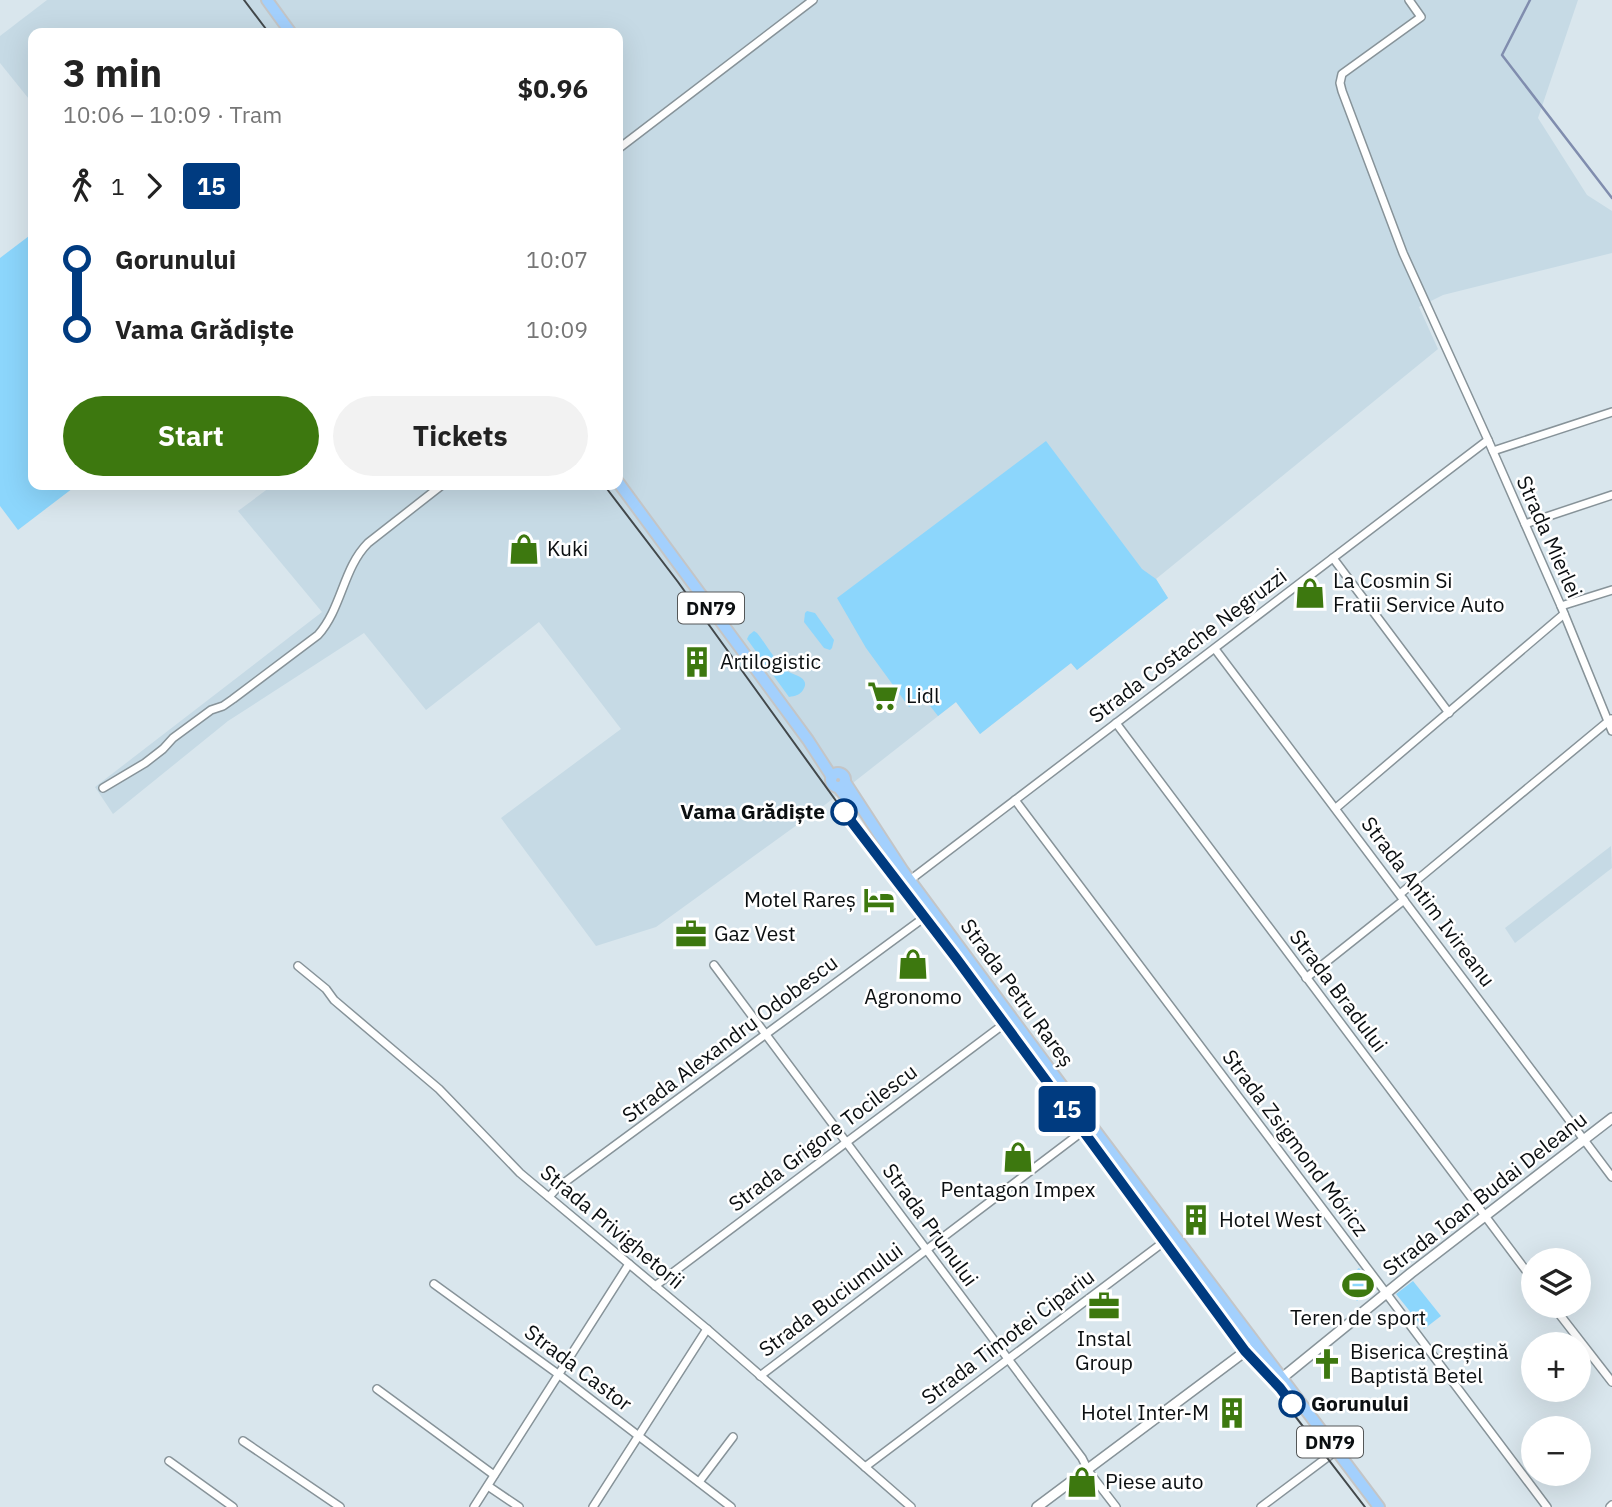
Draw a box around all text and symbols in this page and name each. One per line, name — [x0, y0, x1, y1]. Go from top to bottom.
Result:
text: 3 min — [63, 48, 162, 97]
text: $0.96 — [518, 71, 588, 105]
text: 10:06 – 10:09 · Tram — [63, 99, 282, 129]
icon: walk — [63, 167, 101, 205]
icon: forward — [135, 167, 173, 205]
text: 15 — [197, 170, 226, 202]
text: 1 — [111, 171, 125, 201]
text: Gorunului — [115, 242, 236, 276]
text: 10:07 — [526, 244, 588, 274]
text: Vama Grădiște — [115, 312, 294, 346]
text: 10:09 — [526, 314, 588, 344]
button: Start — [63, 396, 319, 476]
button: Tickets — [333, 396, 588, 476]
street label: Strada Mierlei — [1511, 471, 1589, 602]
shop icon: Kuki — [507, 532, 541, 566]
place label: Kuki — [547, 534, 588, 562]
street label: Strada Costache Negruzzi — [1083, 561, 1292, 729]
place label: La Cosmin Si Fratii Service Auto — [1333, 566, 1505, 618]
shop icon: La Cosmin Si Fratii Service Auto — [1293, 576, 1327, 610]
road number: DN79 — [678, 593, 744, 624]
building icon: Artilogistic — [680, 645, 714, 679]
place label: Artilogistic — [720, 647, 821, 675]
supermarket icon: Lidl — [866, 679, 900, 713]
place label: Lidl — [906, 681, 940, 709]
place label: Vama Grădiște — [680, 797, 825, 825]
marker: Vama Grădiște — [831, 799, 857, 825]
street label: Strada Antim Ivireanu — [1356, 811, 1502, 992]
hotel icon: Motel Rareș — [862, 883, 896, 917]
place label: Motel Rareș — [744, 885, 856, 913]
street label: Strada Petru Rareș — [955, 913, 1081, 1072]
office icon: Gaz Vest — [674, 917, 708, 951]
place label: Gaz Vest — [714, 919, 796, 947]
street label: Strada Bradului — [1284, 924, 1394, 1057]
shop icon: Agronomo — [896, 947, 930, 981]
street label: Strada Alexandru Odobescu — [616, 948, 843, 1129]
place label: Agronomo — [864, 982, 962, 1010]
street label: Strada Zsigmond Móricz — [1216, 1043, 1375, 1242]
street label: Strada Grigore Tocilescu — [722, 1057, 922, 1217]
line badge: 15 — [1036, 1086, 1098, 1132]
text: 15 — [1053, 1093, 1081, 1125]
street label: Strada Ioan Budai Deleanu — [1376, 1105, 1592, 1282]
shop icon: Pentagon Impex — [1001, 1140, 1035, 1174]
street label: Strada Prunului — [877, 1157, 985, 1292]
street label: Strada Privighetorii — [535, 1158, 690, 1295]
place label: Pentagon Impex — [941, 1175, 1096, 1203]
building icon: Hotel West — [1179, 1203, 1213, 1237]
place label: Hotel West — [1219, 1205, 1322, 1233]
street label: Strada Buciumului — [753, 1236, 908, 1363]
map controls — [1521, 1248, 1591, 1486]
button: layers — [1521, 1248, 1591, 1318]
street label: Strada Timotei Cipariu — [915, 1262, 1100, 1410]
sports icon: Teren de sport — [1341, 1268, 1375, 1302]
office icon: Instal Group — [1087, 1289, 1121, 1323]
place label: Teren de sport — [1290, 1303, 1426, 1331]
street label: Strada Castor — [519, 1318, 638, 1417]
place label: Instal Group — [1075, 1324, 1133, 1376]
button: + — [1521, 1332, 1591, 1402]
place label: Biserica Creștină Baptistă Betel — [1350, 1337, 1508, 1389]
church icon: Biserica Creștină Baptistă Betel — [1310, 1347, 1344, 1381]
place label: Gorunului — [1311, 1389, 1409, 1417]
marker: Gorunului — [1279, 1391, 1305, 1417]
building icon: Hotel Inter-M — [1215, 1396, 1249, 1430]
place label: Hotel Inter-M — [1081, 1398, 1209, 1426]
button: − — [1521, 1416, 1591, 1486]
road number: DN79 — [1297, 1426, 1363, 1458]
shop icon: Piese auto — [1065, 1465, 1099, 1499]
place label: Piese auto — [1105, 1467, 1203, 1495]

